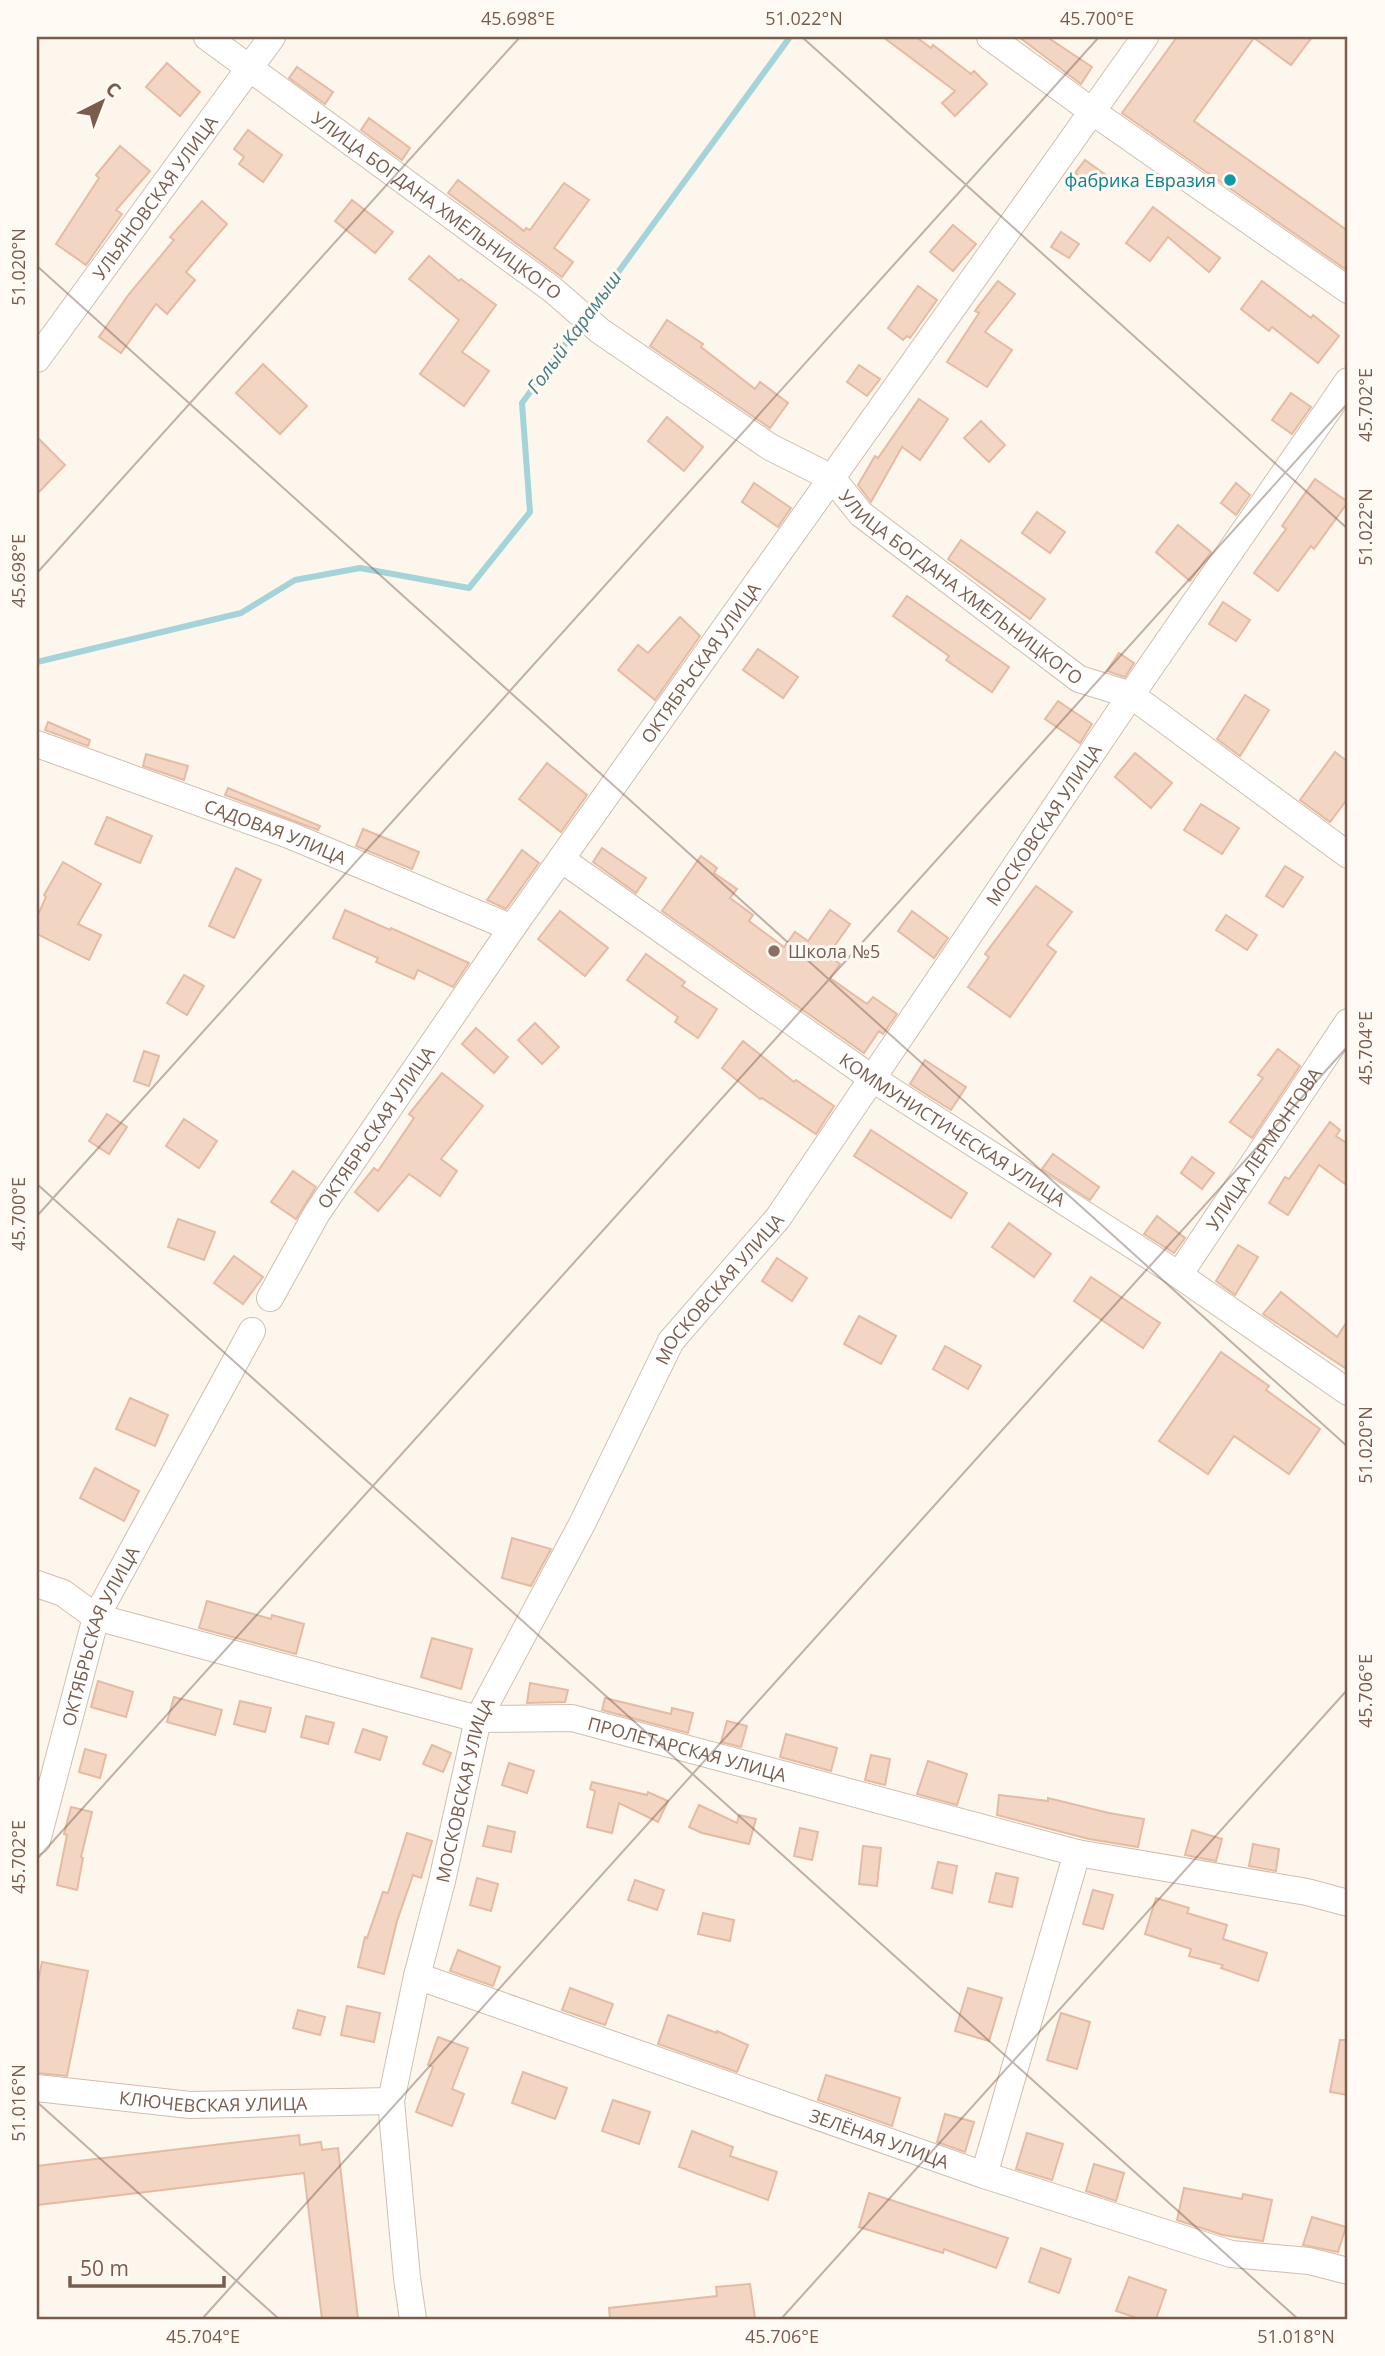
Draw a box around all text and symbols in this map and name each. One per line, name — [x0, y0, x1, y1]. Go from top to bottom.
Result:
text: 45.698°E — [481, 6, 555, 30]
text: 51.022°N — [765, 6, 843, 30]
text: 45.700°E — [1060, 6, 1134, 30]
north arrow — [66, 66, 136, 136]
text: С — [100, 76, 127, 103]
street label: УЛИЦА БОГДАНА ХМЕЛЬНИЦКОГО — [307, 106, 567, 304]
street label: УЛЬЯНОВСКАЯ УЛИЦА — [87, 110, 223, 284]
place label: фабрика Евразия — [1065, 168, 1216, 192]
marker: фабрика Евразия — [1222, 172, 1238, 188]
text: 51.020°N — [6, 228, 30, 306]
water label: Голый Карамыш — [521, 265, 627, 399]
text: 45.702°E — [1353, 368, 1377, 442]
street label: УЛИЦА БОГДАНА ХМЕЛЬНИЦКОГО — [834, 485, 1088, 690]
text: 51.022°N — [1353, 488, 1377, 566]
text: 45.698°E — [6, 534, 30, 608]
street label: ОКТЯБРЬСКАЯ УЛИЦА — [635, 577, 766, 748]
street label: МОСКОВСКАЯ УЛИЦА — [980, 739, 1107, 910]
street label: САДОВАЯ УЛИЦА — [201, 793, 351, 870]
place label: Школа №5 — [788, 939, 880, 963]
marker: Школа №5 — [766, 943, 782, 959]
text: 45.704°E — [1353, 1011, 1377, 1085]
street label: ОКТЯБРЬСКАЯ УЛИЦА — [312, 1041, 440, 1213]
street label: КОММУНИСТИЧЕСКАЯ УЛИЦА — [835, 1047, 1071, 1212]
street label: УЛИЦА ЛЕРМОНТОВА — [1200, 1062, 1327, 1235]
text: 45.700°E — [6, 1177, 30, 1251]
street label: МОСКОВСКАЯ УЛИЦА — [649, 1208, 789, 1368]
text: 51.020°N — [1353, 1406, 1377, 1484]
street label: ОКТЯБРЬСКАЯ УЛИЦА — [56, 1541, 145, 1729]
text: 45.706°E — [1353, 1654, 1377, 1728]
street label: МОСКОВСКАЯ УЛИЦА — [430, 1692, 500, 1885]
street label: ПРОЛЕТАРСКАЯ УЛИЦА — [585, 1711, 790, 1787]
text: 45.702°E — [6, 1820, 30, 1894]
text: 51.016°N — [6, 2064, 30, 2142]
street label: КЛЮЧЕВСКАЯ УЛИЦА — [118, 2085, 308, 2118]
street label: ЗЕЛЁНАЯ УЛИЦА — [806, 2103, 953, 2174]
scale bar — [70, 2244, 224, 2288]
text: 50 m — [80, 2254, 129, 2282]
text: 45.704°E — [166, 2324, 240, 2348]
text: 45.706°E — [745, 2324, 819, 2348]
text: 51.018°N — [1257, 2324, 1335, 2348]

